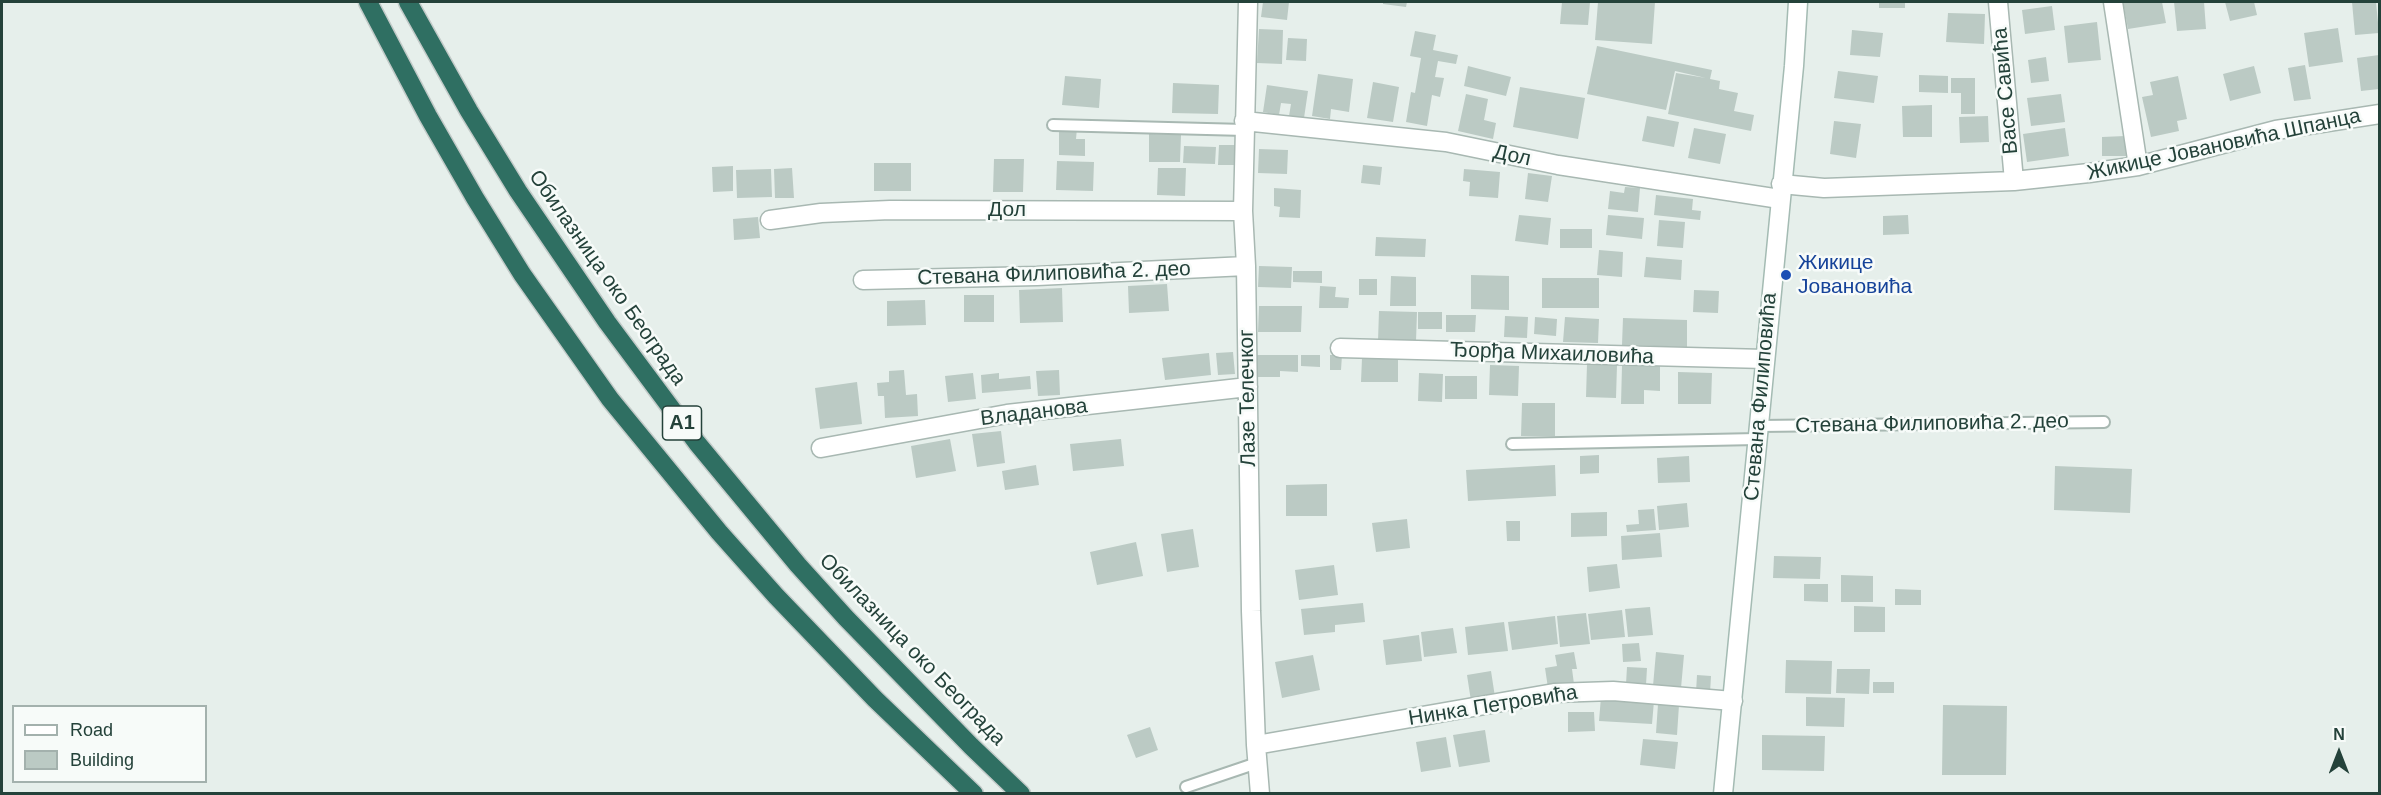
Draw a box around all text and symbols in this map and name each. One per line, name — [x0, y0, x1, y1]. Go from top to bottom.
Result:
street label: Васе Савића — [1988, 27, 2024, 155]
street label: Жикице Јовановића Шпанца — [2085, 104, 2363, 186]
street label: Дол — [1491, 140, 1533, 172]
street label: Обилазница око Београда — [523, 166, 691, 390]
street label: Дол — [988, 197, 1026, 223]
place label: Жикице Јовановића — [1798, 250, 1912, 300]
street label: Стевана Филиповића 2. део — [917, 257, 1191, 291]
marker: Жикице Јовановића — [1779, 268, 1793, 282]
street label: Стевана Филиповића — [1739, 292, 1783, 502]
street label: Лазе Телечког — [1234, 329, 1262, 467]
street label: Ђорђа Михаиловића — [1450, 338, 1654, 370]
street label: Владанова — [979, 394, 1089, 432]
road number: A1 — [662, 406, 702, 440]
street label: Стевана Филиповића 2. део — [1795, 409, 2069, 439]
street label: Обилазница око Београда — [814, 549, 1010, 751]
street label: Нинка Петровића — [1407, 680, 1579, 732]
legend — [12, 705, 207, 783]
text: Road — [70, 720, 113, 740]
north arrow — [2309, 723, 2369, 783]
text: N — [2333, 726, 2345, 743]
text: Building — [70, 750, 134, 770]

